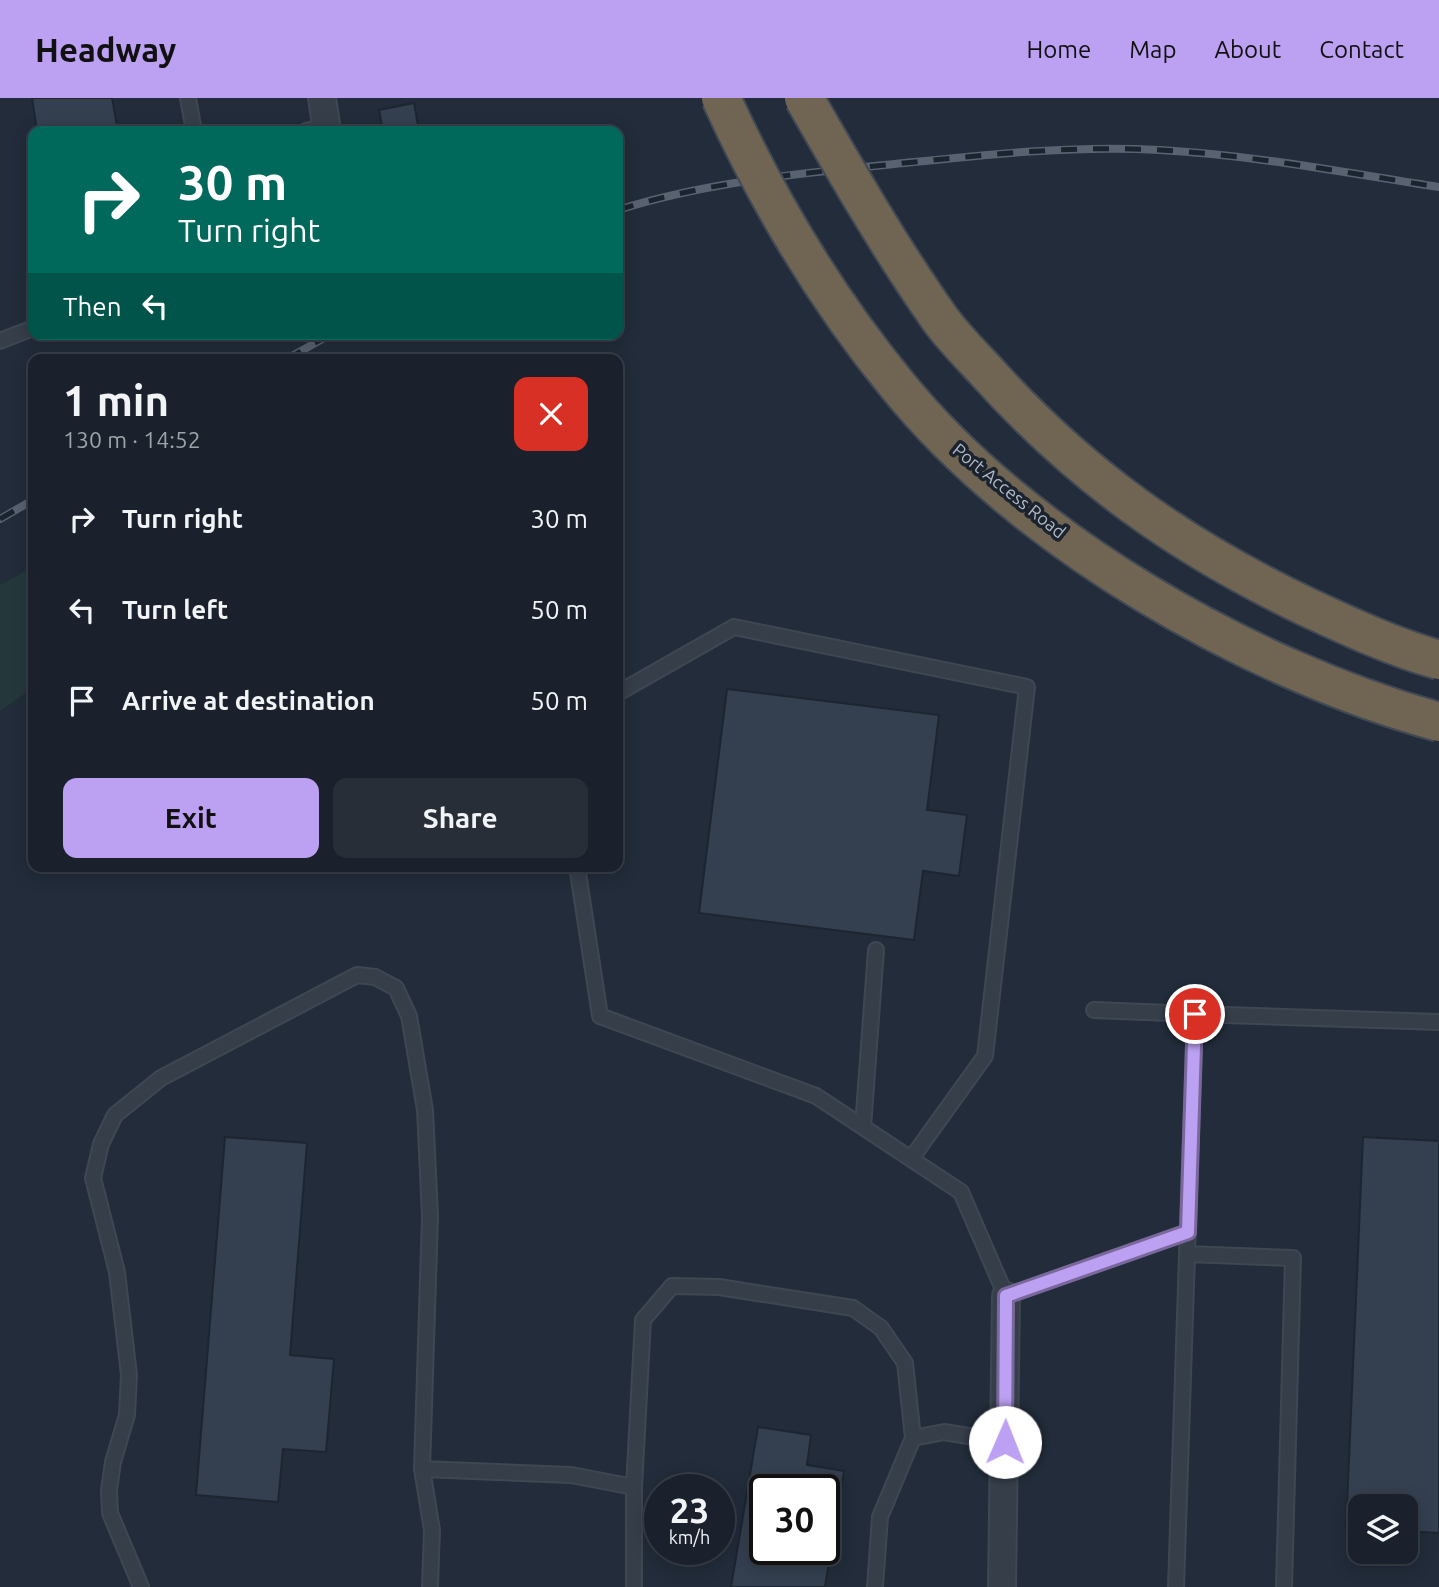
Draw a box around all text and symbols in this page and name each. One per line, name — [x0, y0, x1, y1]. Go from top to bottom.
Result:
text: Headway — [35, 31, 176, 68]
text: Home — [1026, 36, 1091, 63]
text: Map — [1129, 36, 1176, 63]
text: About — [1214, 36, 1281, 63]
text: Contact — [1319, 36, 1404, 63]
icon: right — [63, 154, 154, 245]
text: 30 m — [178, 154, 287, 209]
text: Turn right — [178, 212, 320, 248]
icon: left — [136, 287, 174, 325]
text: Then — [63, 292, 122, 321]
text: 1 min — [63, 377, 169, 424]
button: close — [514, 377, 588, 451]
text: 130 m · 14:52 — [63, 427, 201, 452]
street label: Port Access Road — [949, 439, 1070, 542]
icon: right — [63, 500, 101, 538]
text: Turn right — [122, 504, 243, 533]
text: 30 m — [530, 504, 588, 533]
icon: left — [63, 591, 101, 629]
text: Turn left — [122, 595, 228, 624]
text: 50 m — [530, 595, 588, 624]
icon: arrive — [63, 682, 101, 720]
text: Arrive at destination — [122, 686, 375, 715]
text: 50 m — [530, 686, 588, 715]
button: Exit — [63, 778, 319, 858]
button: Share — [333, 778, 588, 858]
pin — [1165, 984, 1225, 1044]
icon: arrive — [1176, 995, 1214, 1033]
position arrow — [968, 1405, 1042, 1479]
speed limit sign: 30 — [749, 1474, 840, 1565]
text: 23 — [670, 1490, 709, 1530]
map controls — [1348, 1494, 1418, 1564]
button: layers — [1348, 1494, 1418, 1564]
text: km/h — [669, 1527, 710, 1547]

